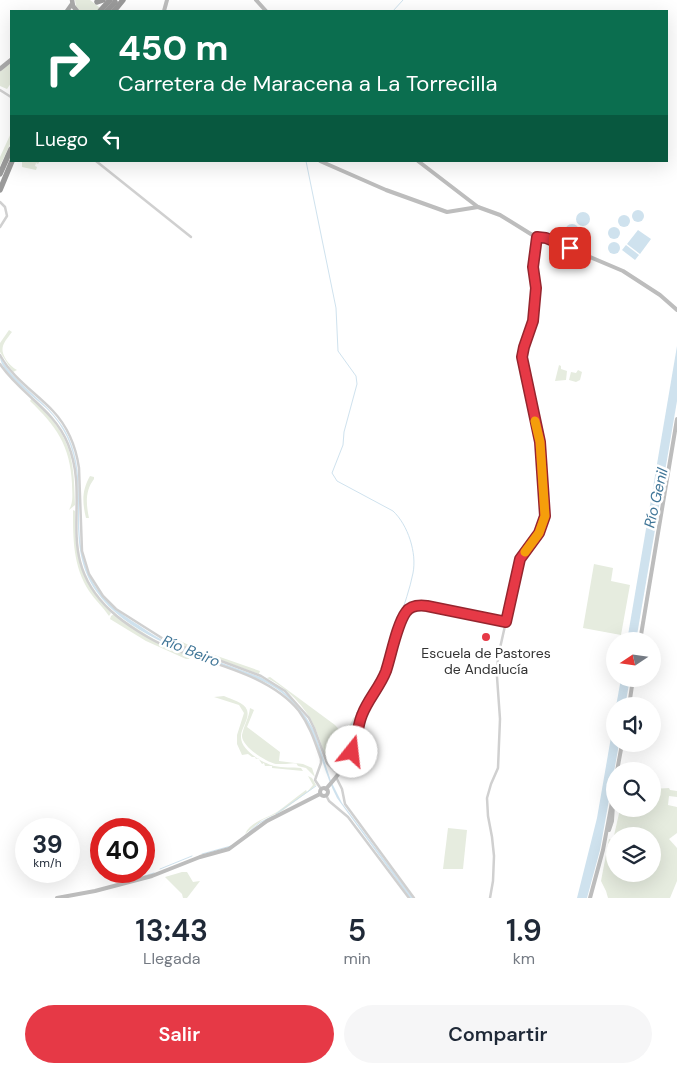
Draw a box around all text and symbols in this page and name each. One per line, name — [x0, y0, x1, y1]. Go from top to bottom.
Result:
text: 450 m — [118, 25, 228, 71]
icon: right — [35, 30, 100, 95]
text: Carretera de Maracena a La Torrecilla — [118, 69, 497, 98]
icon: left — [98, 125, 126, 153]
text: Luego — [35, 127, 88, 152]
pin — [549, 227, 591, 269]
icon: arrive — [556, 234, 584, 262]
water label: Río Genil — [639, 465, 673, 530]
water label: Río Beiro — [159, 630, 223, 672]
marker: Escuela de Pastores de Andalucía — [480, 631, 492, 643]
north arrow — [606, 632, 661, 688]
map controls — [606, 632, 661, 882]
place label: Escuela de Pastores de Andalucía — [421, 644, 551, 678]
button: sound — [606, 697, 661, 752]
position arrow — [325, 725, 377, 777]
button: search — [606, 762, 661, 817]
speed limit sign: 40 — [90, 818, 155, 883]
button: layers — [606, 827, 661, 882]
text: 39 — [32, 828, 63, 861]
text: km/h — [33, 855, 62, 871]
text: 13:43 — [135, 911, 208, 950]
text: 5 — [348, 911, 366, 950]
text: 1.9 — [506, 911, 542, 950]
text: Llegada — [143, 948, 200, 969]
text: min — [343, 948, 371, 969]
text: km — [513, 948, 535, 969]
button: Salir — [25, 1005, 334, 1063]
button: Compartir — [344, 1005, 652, 1063]

